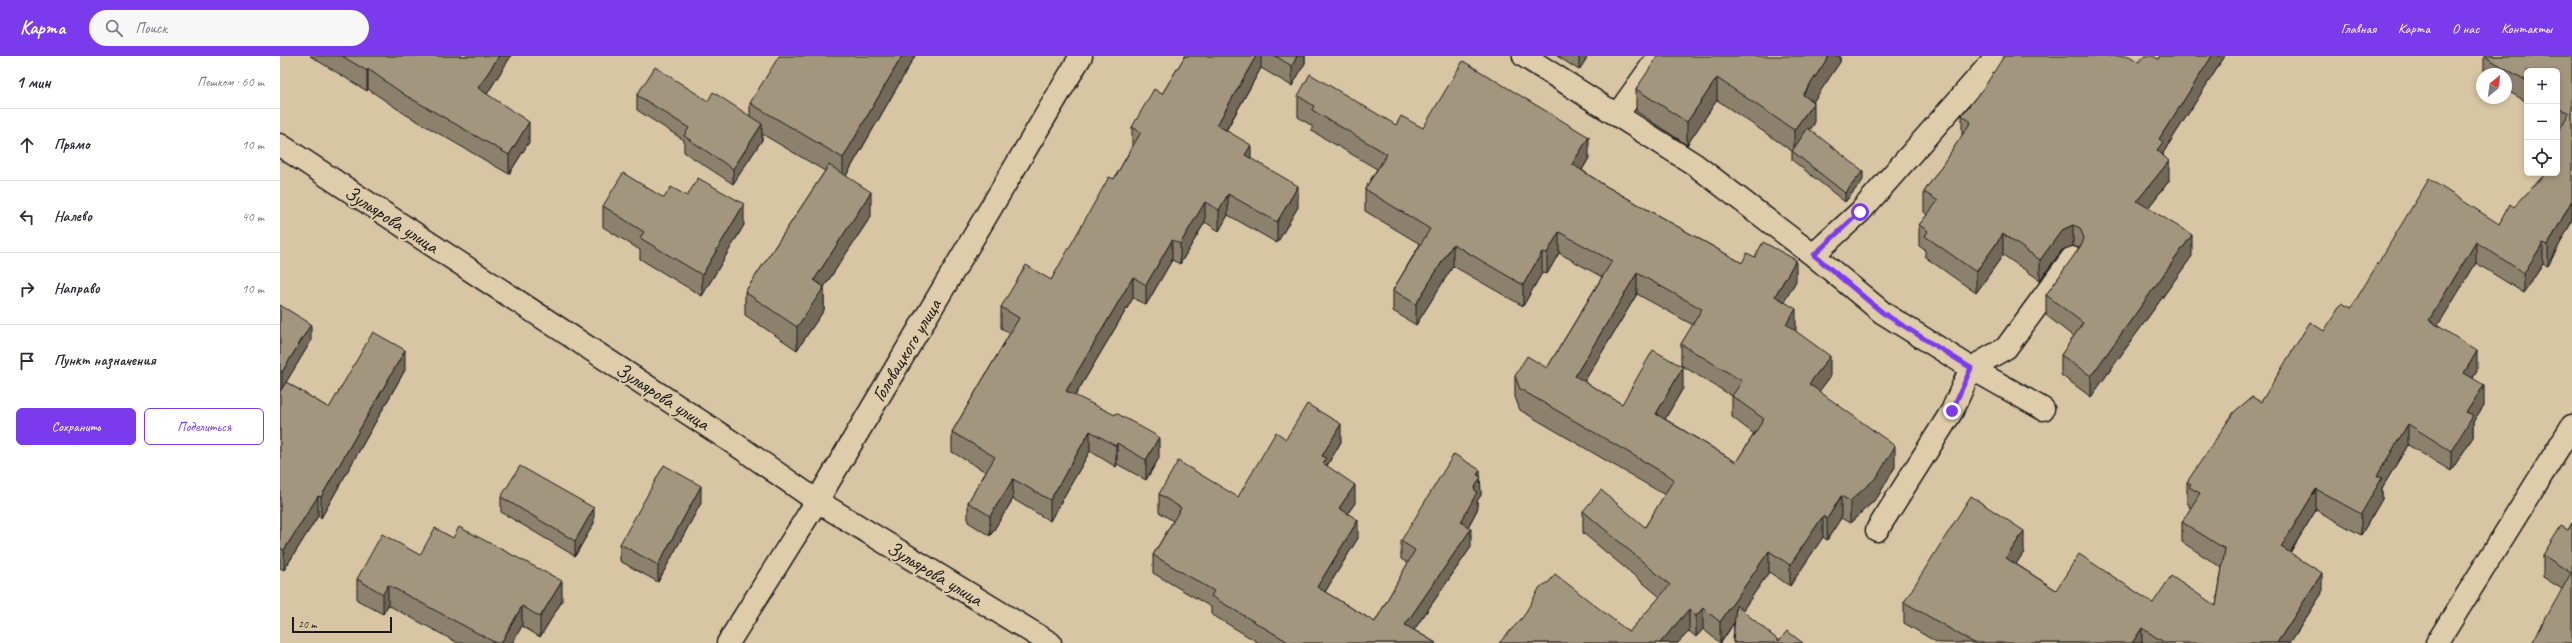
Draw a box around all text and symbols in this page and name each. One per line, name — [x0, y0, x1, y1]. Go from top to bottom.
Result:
search box — [89, 10, 369, 46]
text: Карта — [20, 16, 65, 40]
icon: search — [103, 17, 125, 39]
text: Поиск — [135, 19, 167, 38]
text: Главная — [2341, 20, 2376, 37]
text: Карта — [2398, 20, 2430, 37]
text: О нас — [2452, 20, 2479, 37]
text: Контакты — [2501, 20, 2552, 37]
north arrow — [2476, 68, 2512, 104]
map controls — [2524, 68, 2560, 176]
button: + — [2524, 68, 2560, 104]
text: 1 мин — [16, 72, 51, 93]
text: Пешком · 60 m — [197, 74, 264, 90]
button: − — [2524, 104, 2560, 140]
icon: ahead — [16, 134, 38, 156]
text: Прямо — [54, 135, 90, 154]
text: 10 m — [242, 137, 264, 153]
button: locate — [2524, 140, 2560, 176]
street label: Зульярова улица — [340, 180, 444, 260]
route start — [1851, 203, 1869, 221]
icon: left — [16, 206, 38, 228]
text: Налево — [54, 207, 92, 226]
text: 40 m — [242, 209, 264, 225]
icon: right — [16, 278, 38, 300]
text: Направо — [54, 279, 100, 298]
text: 10 m — [242, 281, 264, 297]
street label: Головацкого улица — [866, 293, 948, 406]
icon: arrive — [16, 350, 38, 372]
text: Пункт назначения — [54, 351, 156, 370]
street label: Зульярова улица — [611, 357, 715, 437]
route end — [1943, 402, 1961, 420]
button: Сохранить — [16, 408, 136, 445]
button: Поделиться — [144, 408, 264, 445]
street label: Зульярова улица — [882, 535, 988, 612]
scale bar — [292, 615, 392, 634]
text: 20 m — [298, 617, 317, 631]

